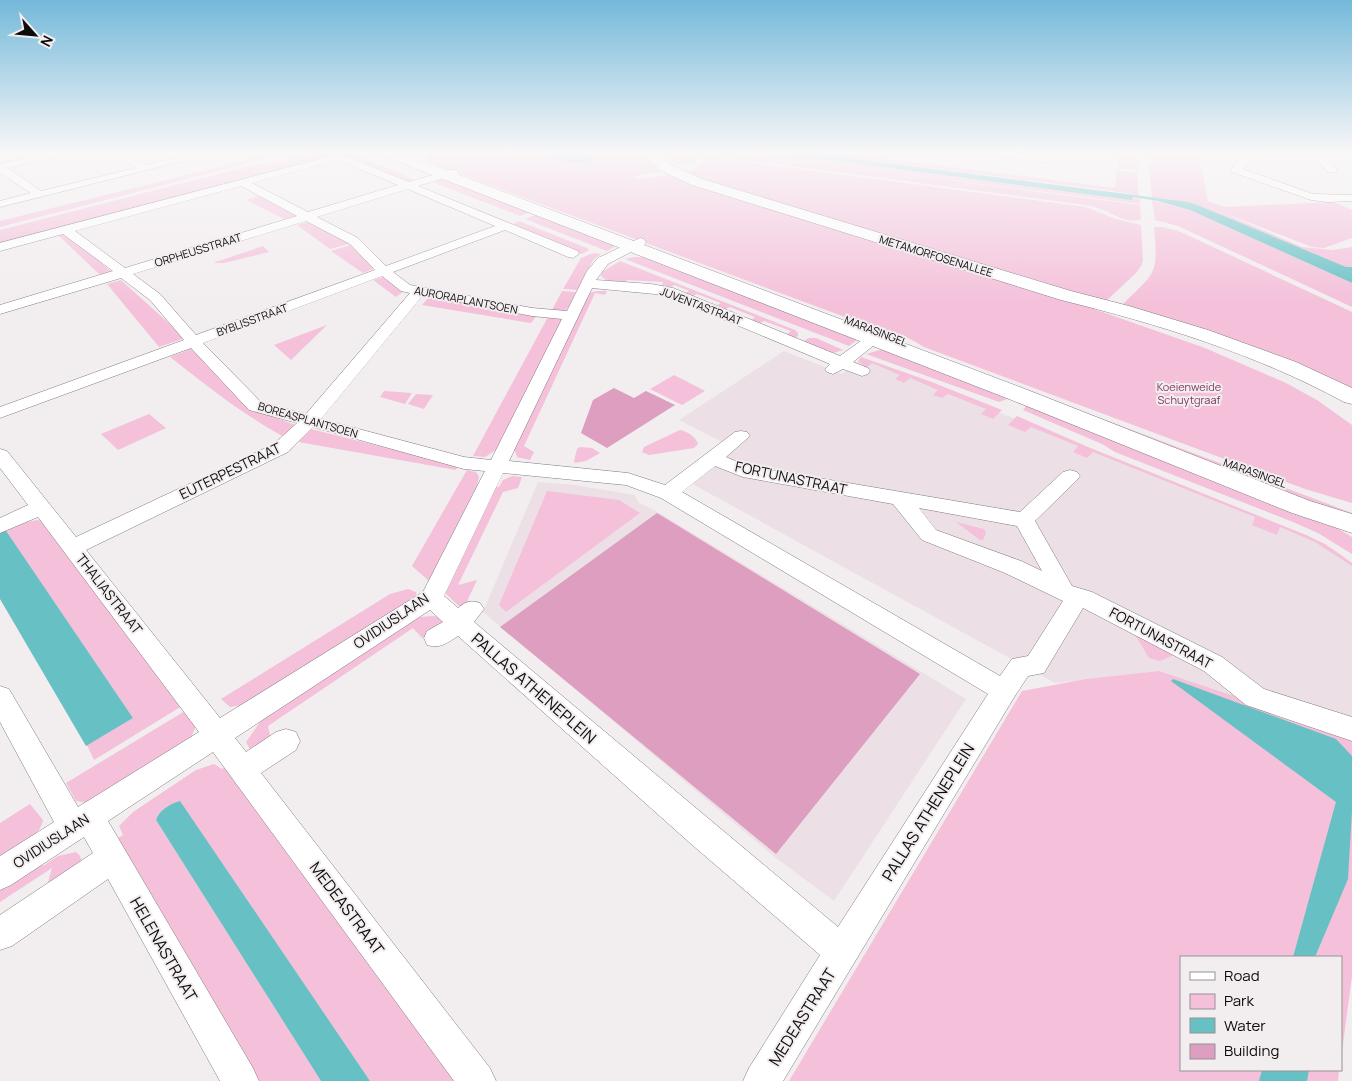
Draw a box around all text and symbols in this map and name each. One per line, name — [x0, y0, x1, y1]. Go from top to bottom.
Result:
north arrow — [10, 10, 60, 60]
text: N — [36, 32, 58, 50]
street label: ORPHEUSSTRAAT — [153, 229, 244, 270]
street label: METAMORFOSENALLEE — [878, 231, 995, 280]
street label: AURORAPLANTSOEN — [413, 282, 519, 317]
street label: JUVENTASTRAAT — [658, 283, 745, 328]
street label: BYBLISSTRAAT — [214, 300, 290, 339]
street label: MARASINGEL — [842, 312, 910, 350]
park label: Koeienweide Schuytgraaf — [1157, 379, 1222, 407]
street label: BOREASPLANTSOEN — [256, 398, 360, 441]
street label: EUTERPESTRAAT — [176, 437, 284, 503]
street label: MARASINGEL — [1221, 454, 1289, 491]
street label: FORTUNASTRAAT — [733, 456, 849, 499]
street label: THALIASTRAAT — [72, 549, 147, 638]
street label: OVIDIUSLAAN — [349, 588, 432, 653]
street label: FORTUNASTRAAT — [1106, 602, 1217, 673]
street label: PALLAS ATHENEPLEIN — [467, 628, 601, 748]
street label: PALLAS ATHENEPLEIN — [877, 739, 979, 885]
street label: OVIDIUSLAAN — [9, 809, 92, 872]
street label: MEDEASTRAAT — [305, 857, 390, 959]
street label: HELENASTRAAT — [125, 893, 203, 1006]
legend — [1180, 956, 1342, 1071]
street label: MEDEASTRAAT — [763, 964, 841, 1070]
text: Road — [1224, 965, 1260, 986]
text: Park — [1224, 990, 1254, 1011]
text: Water — [1224, 1015, 1266, 1036]
text: Building — [1224, 1040, 1279, 1061]

